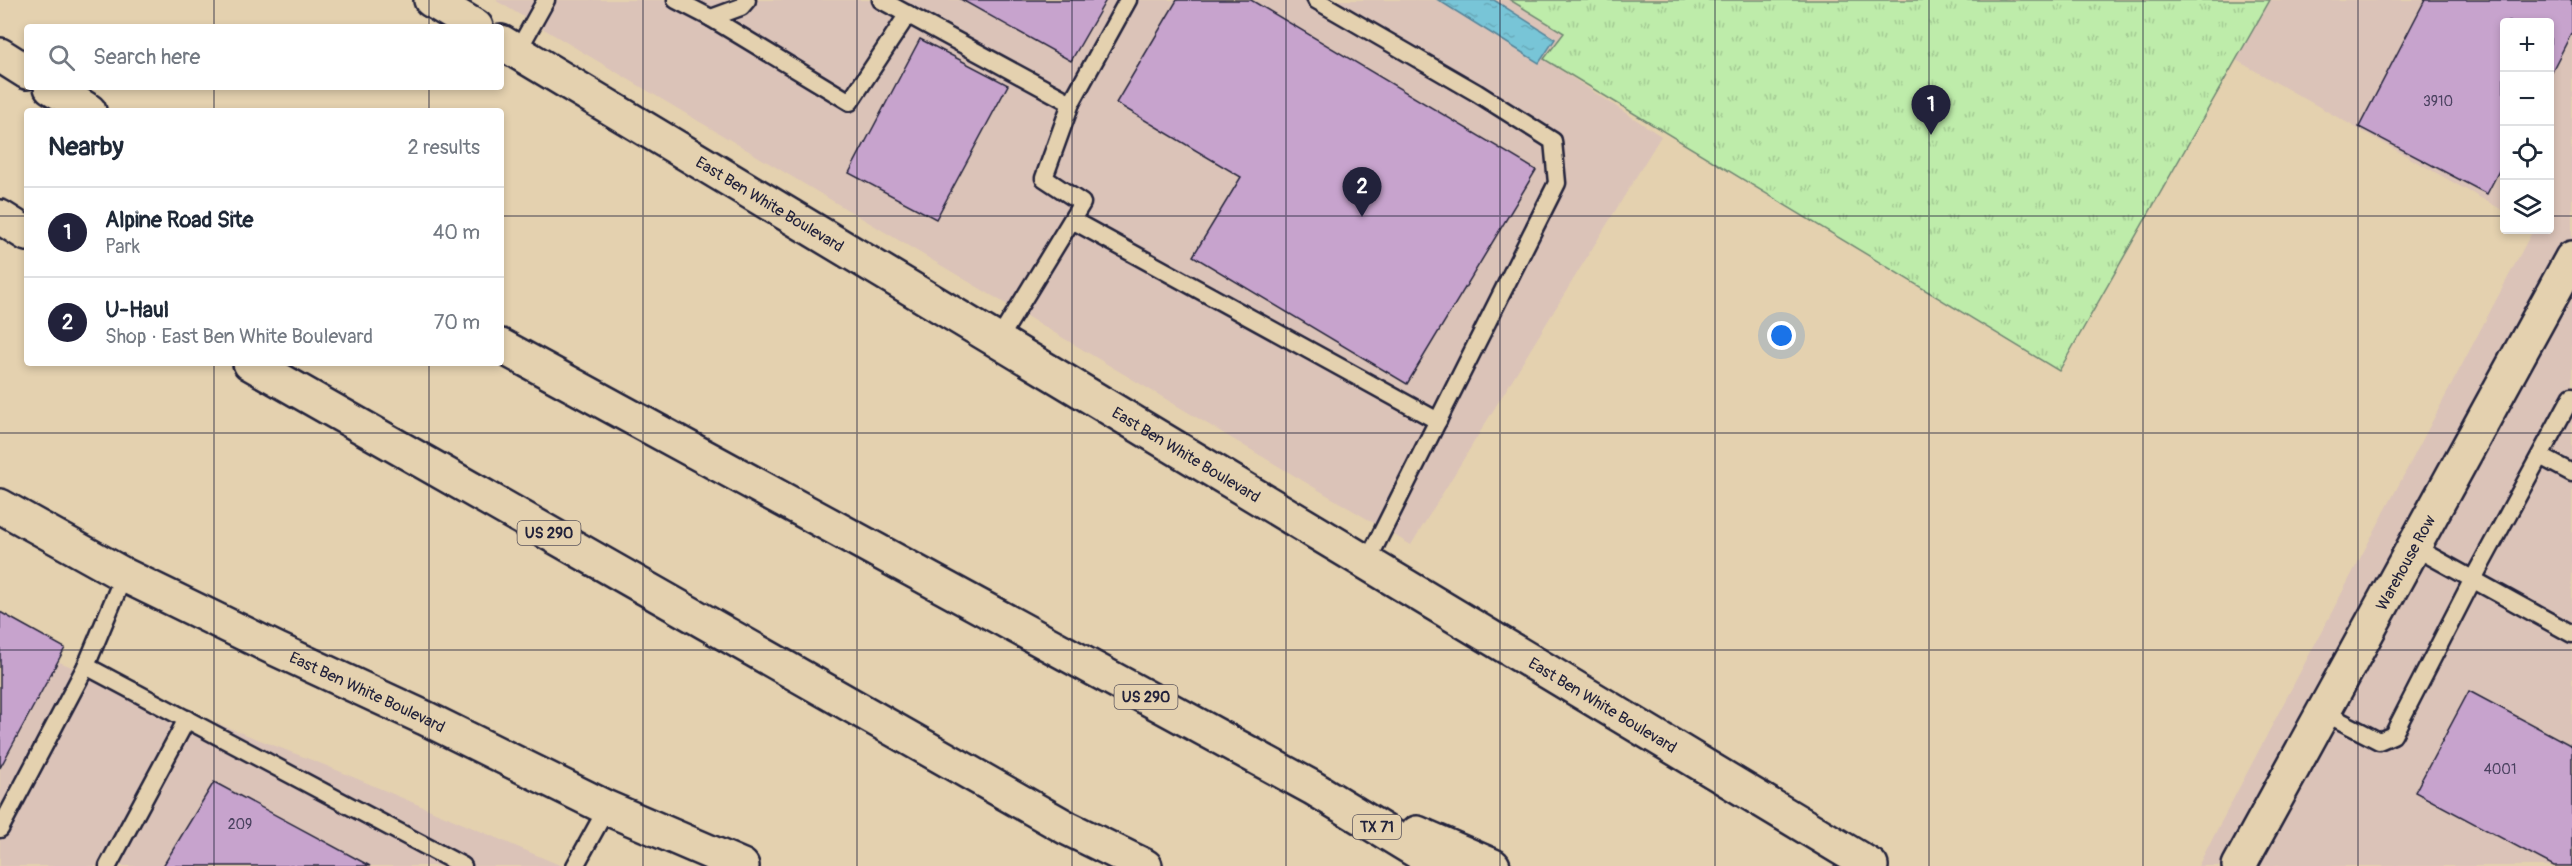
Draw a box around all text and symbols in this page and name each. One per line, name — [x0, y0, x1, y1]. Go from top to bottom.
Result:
map controls — [2500, 18, 2554, 234]
button: + — [2500, 18, 2554, 72]
search box — [24, 24, 504, 90]
icon: search — [45, 41, 78, 74]
text: Search here — [93, 43, 200, 71]
button: − — [2500, 72, 2554, 126]
pin: 1 — [1912, 86, 1950, 135]
house number: 3910 — [2423, 93, 2453, 110]
button: locate — [2500, 126, 2554, 180]
text: Nearby — [48, 131, 124, 163]
text: 2 results — [408, 135, 480, 160]
street label: East Ben White Boulevard — [692, 152, 847, 257]
pin: 2 — [1342, 168, 1382, 217]
button: layers — [2500, 180, 2554, 234]
text: Alpine Road Site — [105, 206, 253, 234]
text: 1 — [64, 220, 71, 245]
text: 40 m — [433, 220, 480, 245]
text: Park — [105, 234, 140, 259]
text: U-Haul — [105, 296, 169, 324]
text: 2 — [62, 310, 73, 335]
text: 70 m — [434, 310, 480, 335]
your location — [1767, 321, 1796, 350]
text: Shop · East Ben White Boulevard — [105, 324, 373, 349]
street label: East Ben White Boulevard — [1108, 403, 1264, 507]
street label: Warehouse Row — [2372, 512, 2440, 614]
road number: US 290 — [518, 521, 580, 545]
street label: East Ben White Boulevard — [286, 648, 448, 737]
street label: East Ben White Boulevard — [1525, 653, 1680, 758]
road number: US 290 — [1114, 685, 1178, 709]
house number: 4001 — [2484, 761, 2516, 778]
road number: TX 71 — [1353, 815, 1401, 839]
house number: 209 — [228, 816, 252, 833]

